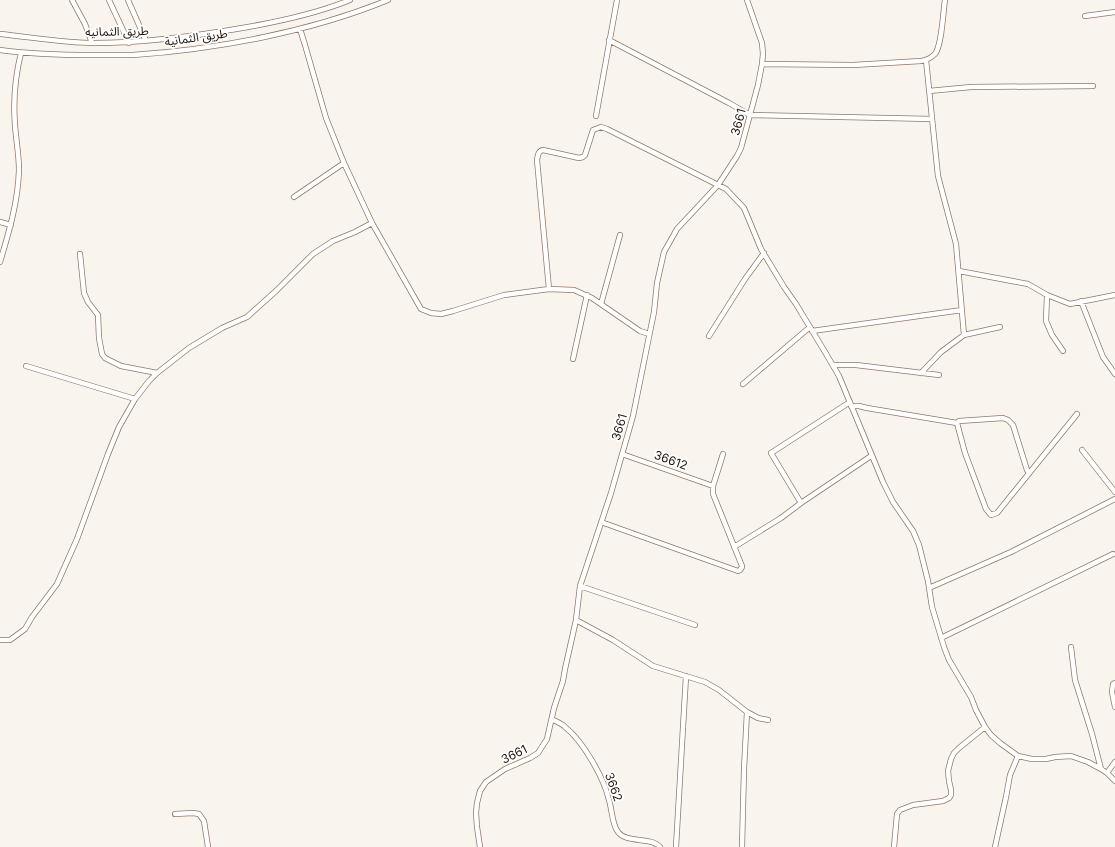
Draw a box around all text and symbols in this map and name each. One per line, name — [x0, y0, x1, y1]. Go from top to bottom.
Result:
street label: طريق الثمانيه — [85, 23, 149, 40]
street label: طريق الثمانية — [163, 25, 229, 50]
street label: 3661 — [727, 107, 749, 137]
street label: 3661 — [608, 412, 630, 442]
street label: 36612 — [652, 447, 690, 473]
street label: 3661 — [498, 741, 530, 767]
street label: 3662 — [602, 771, 626, 803]

